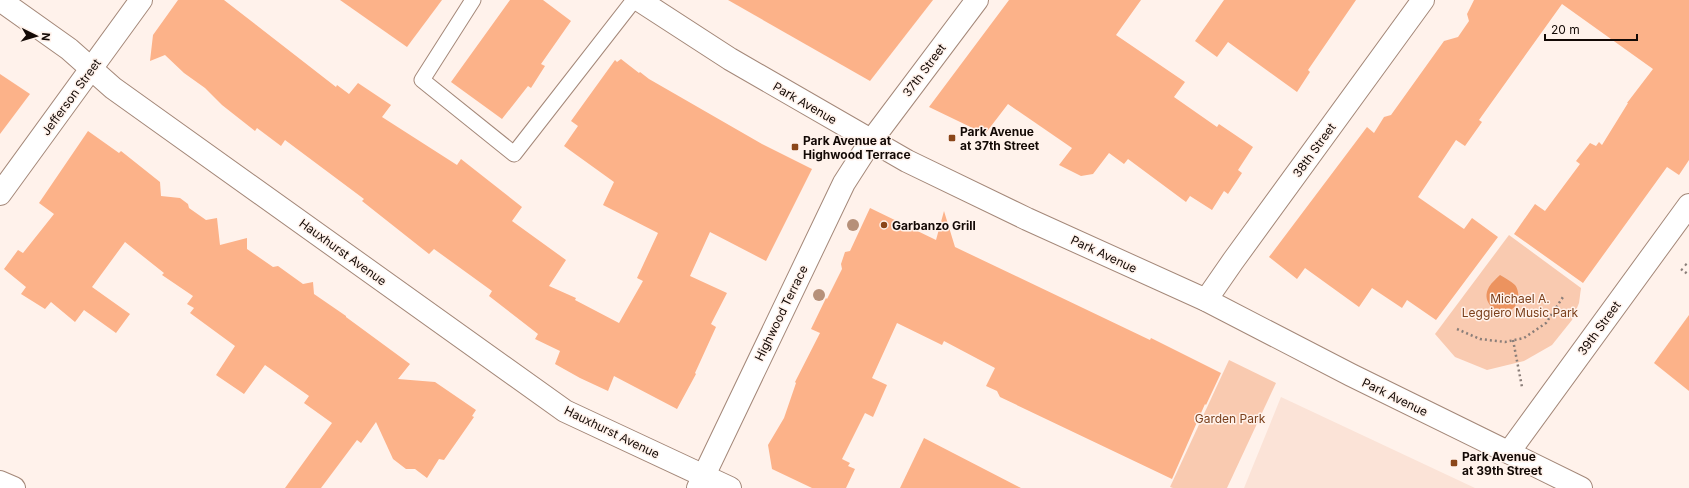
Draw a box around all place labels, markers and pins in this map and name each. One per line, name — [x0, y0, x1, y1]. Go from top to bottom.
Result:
place label: Park Avenue at 37th Street — [960, 124, 1040, 153]
place label: Park Avenue at Highwood Terrace — [803, 133, 911, 162]
marker: Park Avenue at 37th Street — [947, 133, 957, 143]
marker: Park Avenue at Highwood Terrace — [790, 142, 800, 152]
place label: Garbanzo Grill — [892, 218, 976, 233]
marker: Garbanzo Grill — [879, 220, 889, 230]
place label: Park Avenue at 39th Street — [1462, 449, 1543, 478]
marker: Park Avenue at 39th Street — [1449, 458, 1459, 468]

